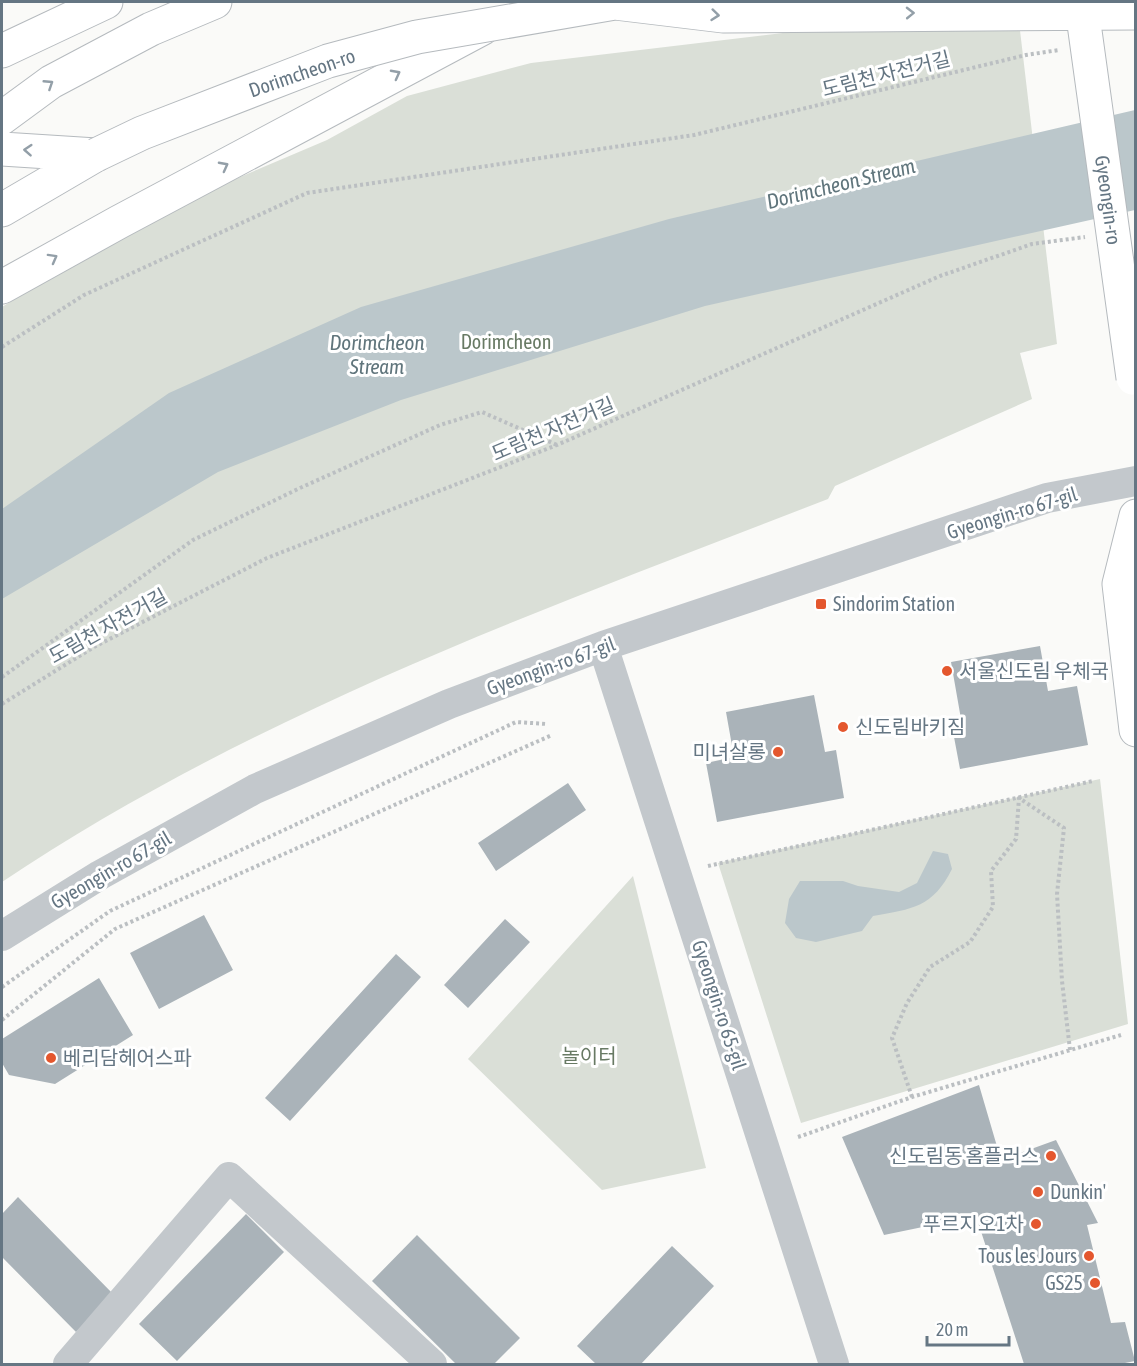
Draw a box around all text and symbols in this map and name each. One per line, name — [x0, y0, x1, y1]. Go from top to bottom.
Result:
one-way arrow — [906, 7, 915, 20]
one-way arrow — [711, 8, 720, 21]
street label: Dorimcheon-ro — [246, 44, 358, 101]
street label: 도림천 자전거길 — [819, 46, 952, 101]
one-way arrow — [390, 70, 401, 81]
one-way arrow — [42, 80, 53, 91]
one-way arrow — [23, 143, 32, 156]
water label: Dorimcheon Stream — [764, 153, 918, 213]
street label: Gyeongin-ro — [1091, 154, 1126, 246]
one-way arrow — [218, 162, 228, 173]
one-way arrow — [46, 254, 57, 266]
water label: Dorimcheon Stream — [330, 330, 424, 378]
park label: Dorimcheon — [461, 330, 551, 353]
street label: 도림천 자전거길 — [488, 392, 618, 465]
street label: Gyeongin-ro 67-gil — [944, 482, 1080, 543]
street label: 도림천 자전거길 — [45, 584, 171, 668]
place label: Sindorim Station — [833, 592, 955, 615]
marker: Sindorim Station — [814, 597, 828, 611]
street label: Gyeongin-ro 67-gil — [483, 631, 619, 699]
place label: 서울신도림 우체국 — [959, 659, 1109, 682]
marker: 서울신도림 우체국 — [940, 664, 954, 678]
place label: 신도림바키짐 — [855, 715, 965, 738]
marker: 신도림바키짐 — [836, 720, 850, 734]
place label: 미녀살롱 — [692, 740, 766, 763]
marker: 미녀살롱 — [771, 745, 785, 759]
street label: Gyeongin-ro 67-gil — [47, 826, 176, 913]
street label: Gyeongin-ro 65-gil — [688, 937, 751, 1073]
park label: 놀이터 — [561, 1044, 617, 1067]
place label: 베리담헤어스파 — [63, 1046, 192, 1069]
marker: 베리담헤어스파 — [44, 1051, 58, 1065]
place label: 신도림동 홈플러스 — [889, 1144, 1039, 1167]
marker: 신도림동 홈플러스 — [1044, 1149, 1058, 1163]
place label: Dunkin' — [1050, 1180, 1106, 1203]
marker: Dunkin' — [1031, 1185, 1045, 1199]
place label: 푸르지오1차 — [923, 1212, 1024, 1235]
marker: 푸르지오1차 — [1029, 1217, 1043, 1231]
place label: Tous les Jours — [978, 1244, 1077, 1267]
marker: Tous les Jours — [1082, 1249, 1096, 1263]
place label: GS25 — [1045, 1271, 1083, 1294]
marker: GS25 — [1088, 1276, 1102, 1290]
scale bar — [927, 1309, 1010, 1347]
text: 20 m — [936, 1319, 968, 1340]

